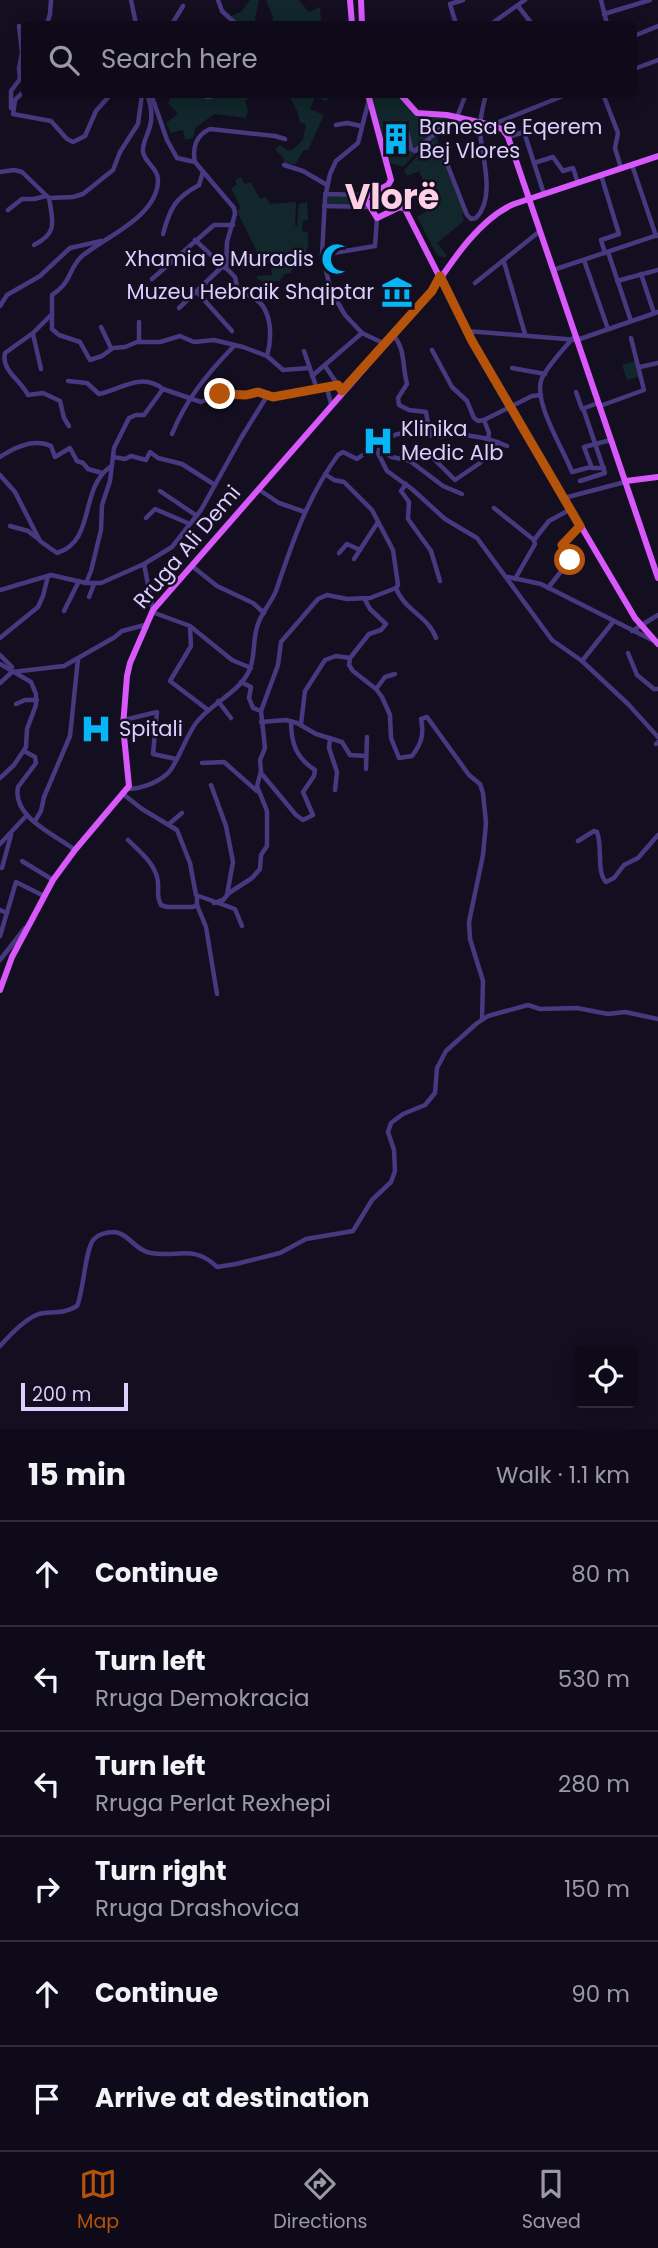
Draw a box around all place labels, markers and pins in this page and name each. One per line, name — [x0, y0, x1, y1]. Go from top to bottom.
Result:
place label: Banesa e Eqerem Bej Vlores — [419, 112, 602, 165]
building icon: Banesa e Eqerem Bej Vlores — [379, 122, 413, 156]
mosque icon: Xhamia e Muradis — [320, 242, 354, 276]
place label: Xhamia e Muradis — [124, 244, 314, 273]
museum icon: Muzeu Hebraik Shqiptar — [380, 275, 414, 309]
place label: Muzeu Hebraik Shqiptar — [126, 277, 374, 306]
place label: Klinika Medic Alb — [401, 414, 503, 467]
hospital icon: Klinika Medic Alb — [361, 424, 395, 458]
hospital icon: Spitali — [79, 712, 113, 746]
place label: Spitali — [119, 714, 183, 743]

